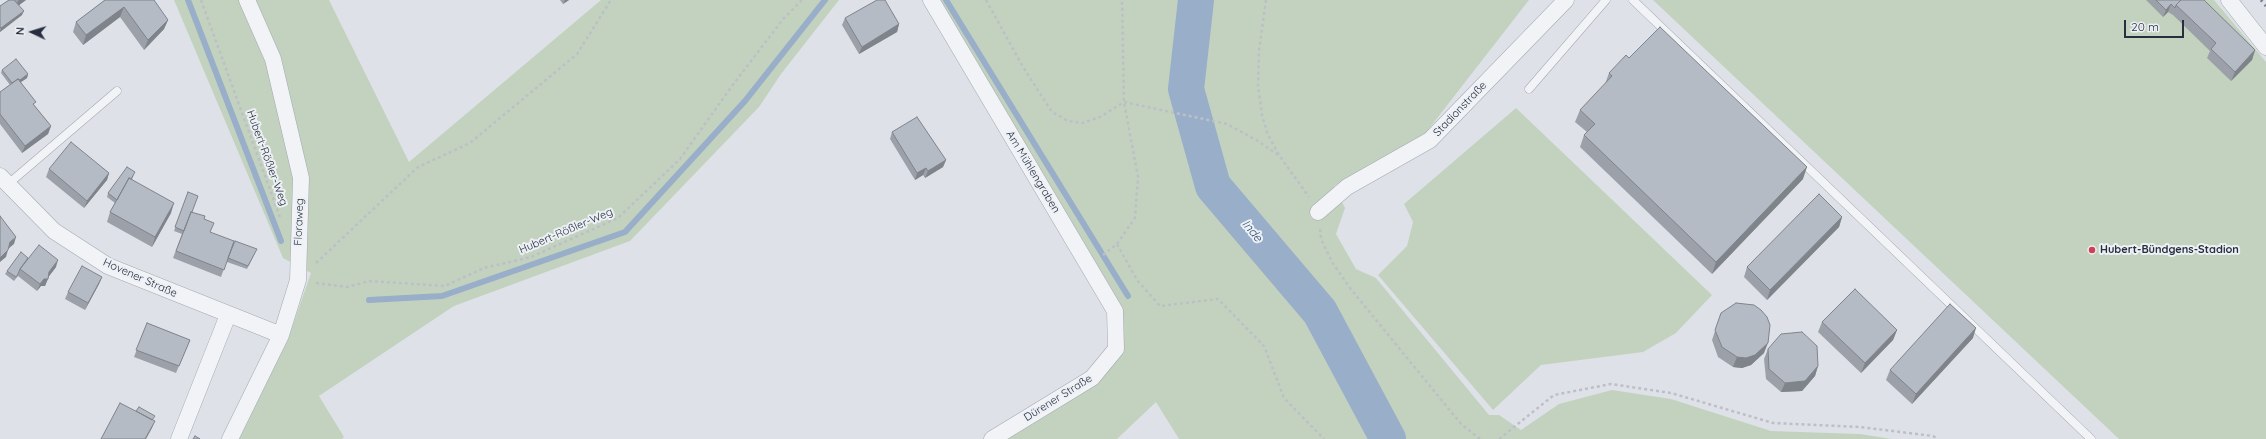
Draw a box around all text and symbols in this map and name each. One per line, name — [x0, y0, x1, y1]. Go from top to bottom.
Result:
north arrow — [12, 12, 52, 52]
scale bar — [2126, 12, 2186, 38]
text: 20 m — [2131, 19, 2159, 34]
text: N — [13, 27, 27, 36]
street label: Stadionstraße — [1431, 79, 1489, 139]
street label: Hubert-Rößler-Weg — [244, 108, 290, 208]
street label: Am Mühlengraben — [1003, 128, 1063, 216]
street label: Floraweg — [292, 198, 306, 246]
street label: Hubert-Rößler-Weg — [517, 205, 615, 257]
water label: Inde — [1239, 217, 1265, 245]
place label: Hubert-Bündgens-Stadion — [2100, 243, 2239, 257]
marker: Hubert-Bündgens-Stadion — [2087, 245, 2097, 255]
street label: Hovener Straße — [101, 256, 179, 300]
street label: Dürener Straße — [1022, 372, 1094, 424]

